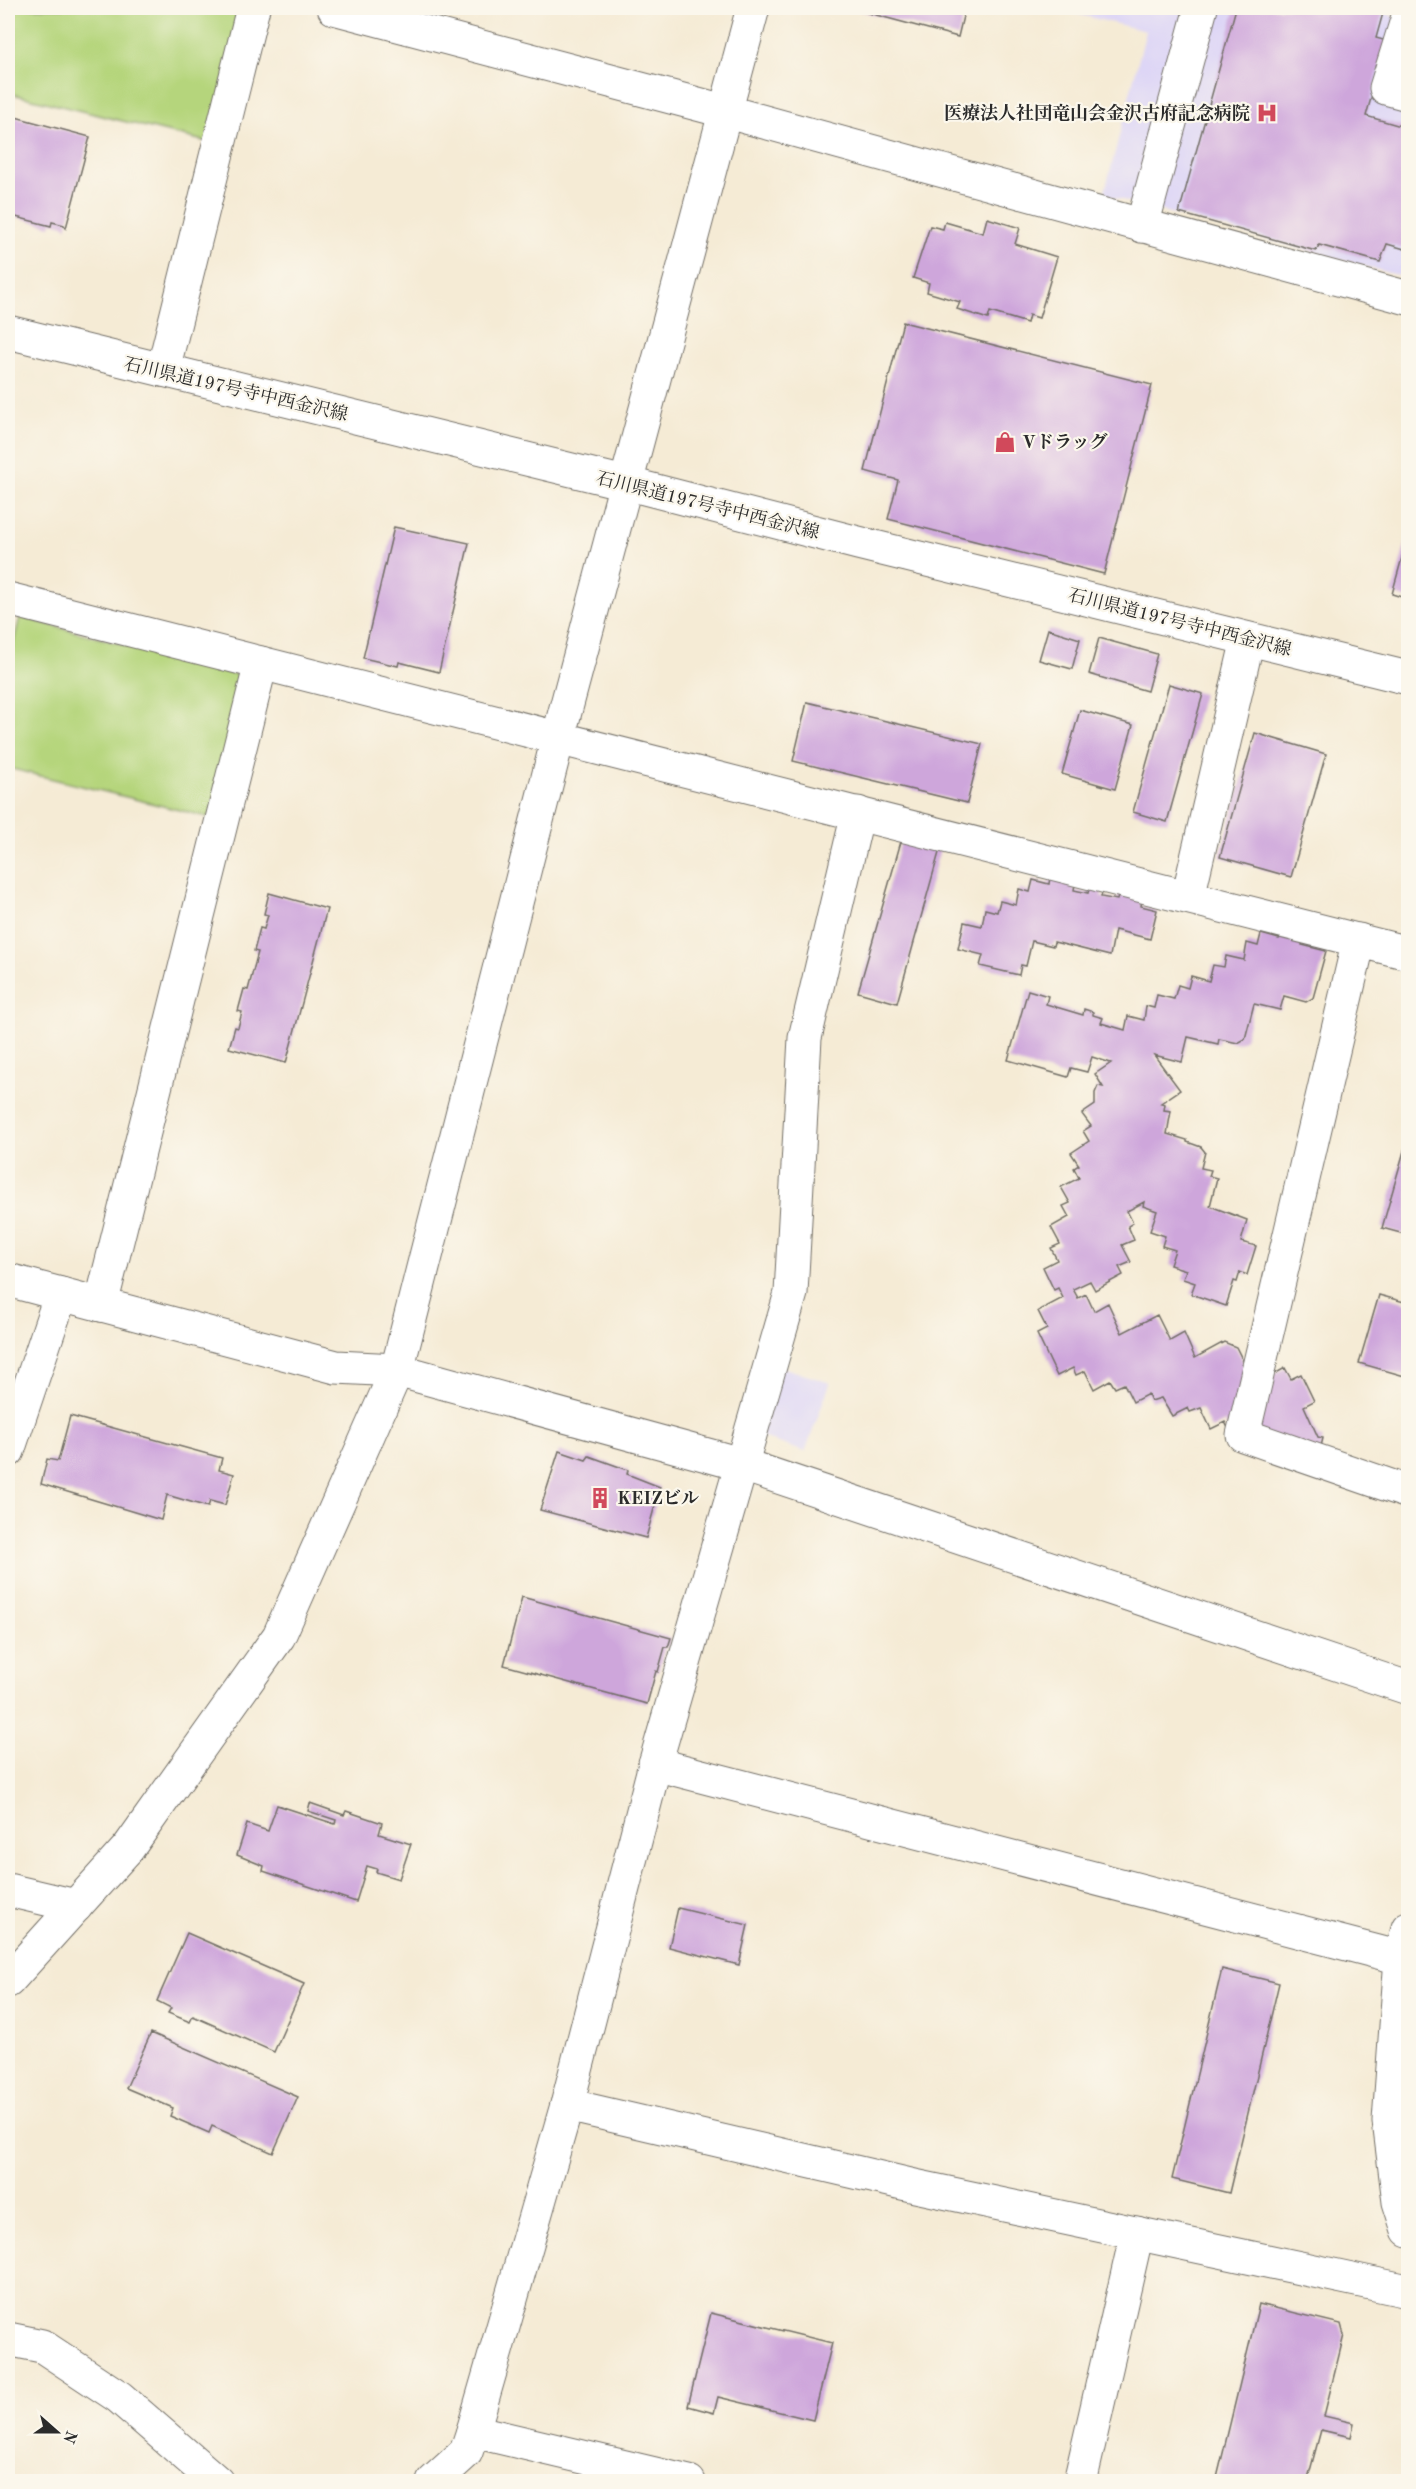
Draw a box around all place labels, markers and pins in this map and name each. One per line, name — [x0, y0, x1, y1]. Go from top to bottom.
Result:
hospital icon: 医療法人社団竜山会金沢古府記念病院 — [1255, 101, 1279, 125]
place label: 医療法人社団竜山会金沢古府記念病院 — [944, 103, 1250, 123]
shop icon: Vドラッグ — [993, 430, 1017, 454]
place label: Vドラッグ — [1022, 432, 1108, 452]
building icon: KEIZビル — [588, 1486, 612, 1510]
place label: KEIZビル — [617, 1489, 699, 1508]

